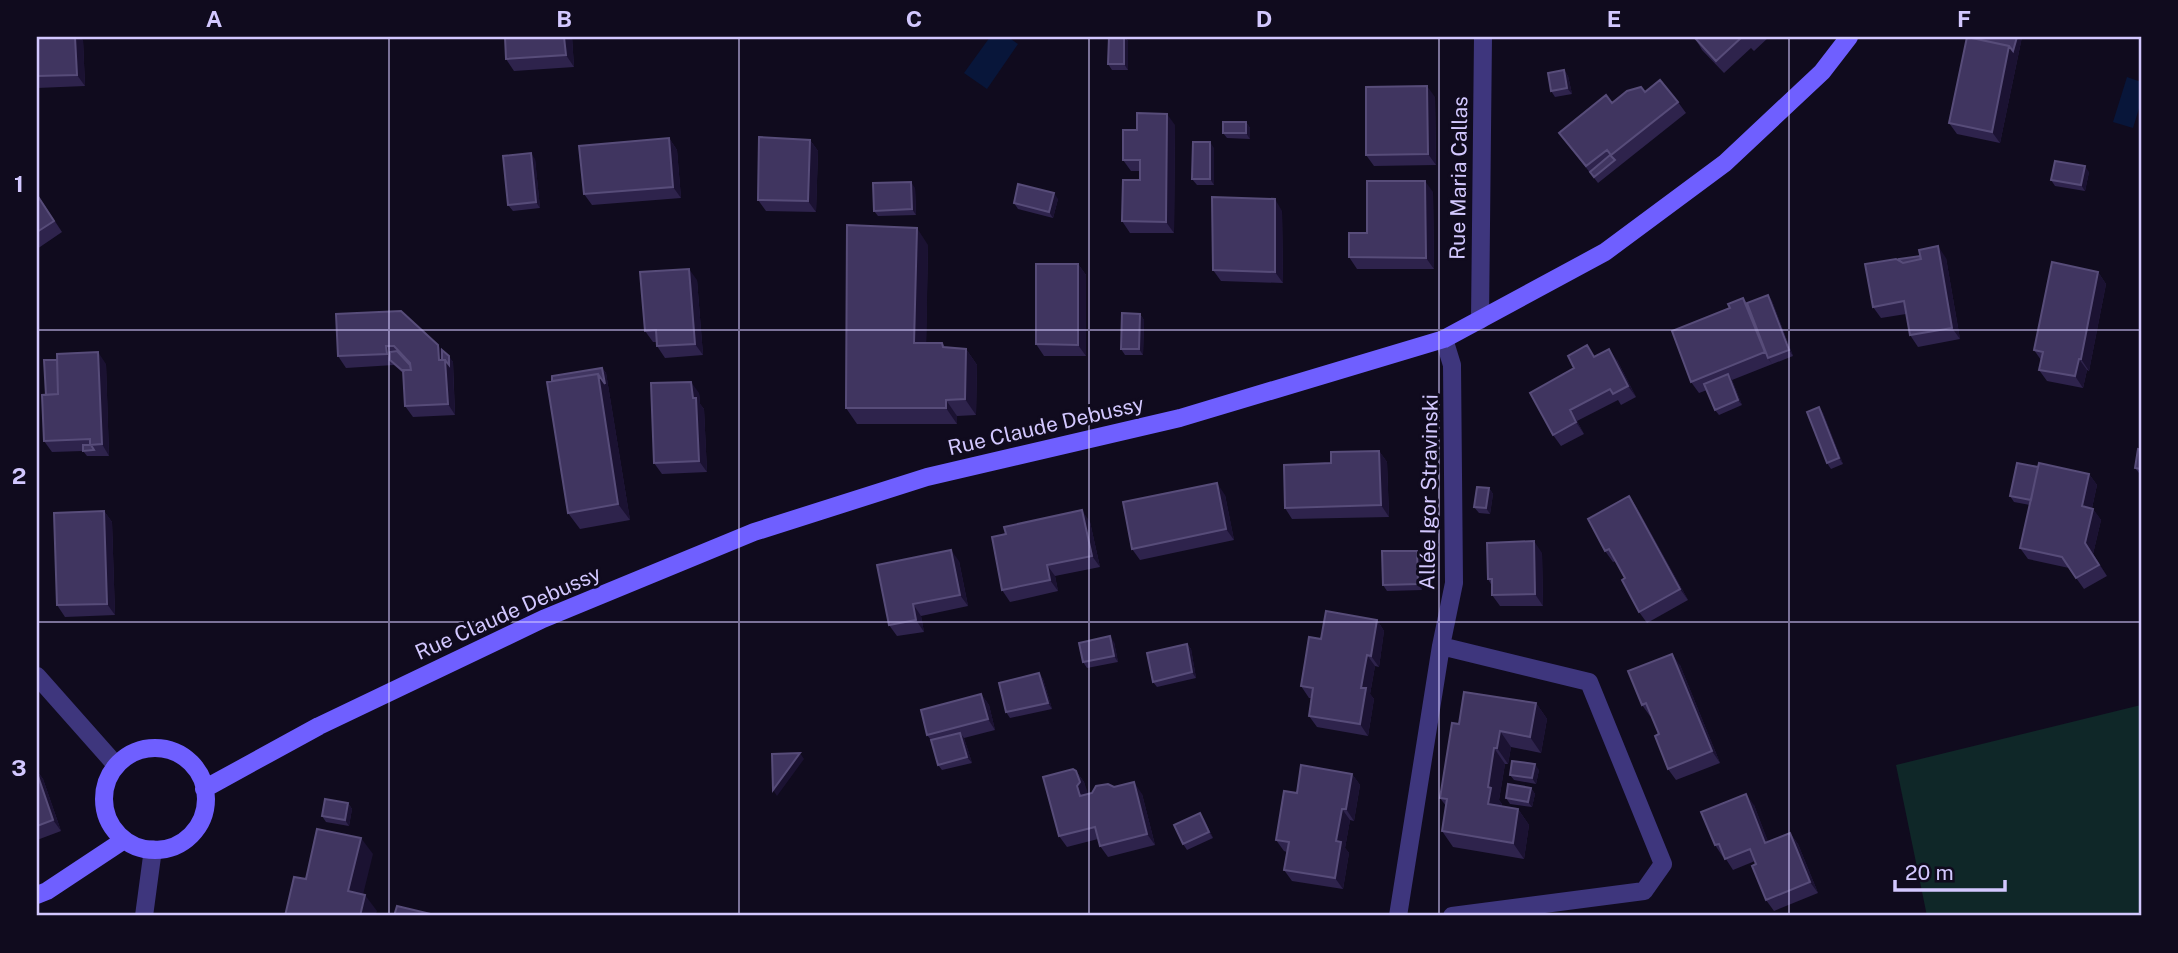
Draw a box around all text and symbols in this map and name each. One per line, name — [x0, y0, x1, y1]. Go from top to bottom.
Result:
text: A — [206, 5, 223, 32]
text: B — [556, 5, 572, 32]
text: C — [906, 5, 922, 32]
text: D — [1256, 5, 1272, 32]
text: E — [1607, 5, 1621, 32]
text: F — [1957, 5, 1971, 32]
street label: Rue Maria Callas — [1445, 96, 1472, 260]
text: 1 — [14, 170, 24, 197]
street label: Rue Claude Debussy — [945, 391, 1146, 460]
street label: Allée Igor Stravinski — [1414, 394, 1443, 590]
text: 2 — [12, 462, 26, 489]
street label: Rue Claude Debussy — [411, 560, 604, 665]
text: 3 — [11, 754, 27, 781]
scale bar — [1895, 848, 2005, 892]
text: 20 m — [1905, 860, 1954, 885]

